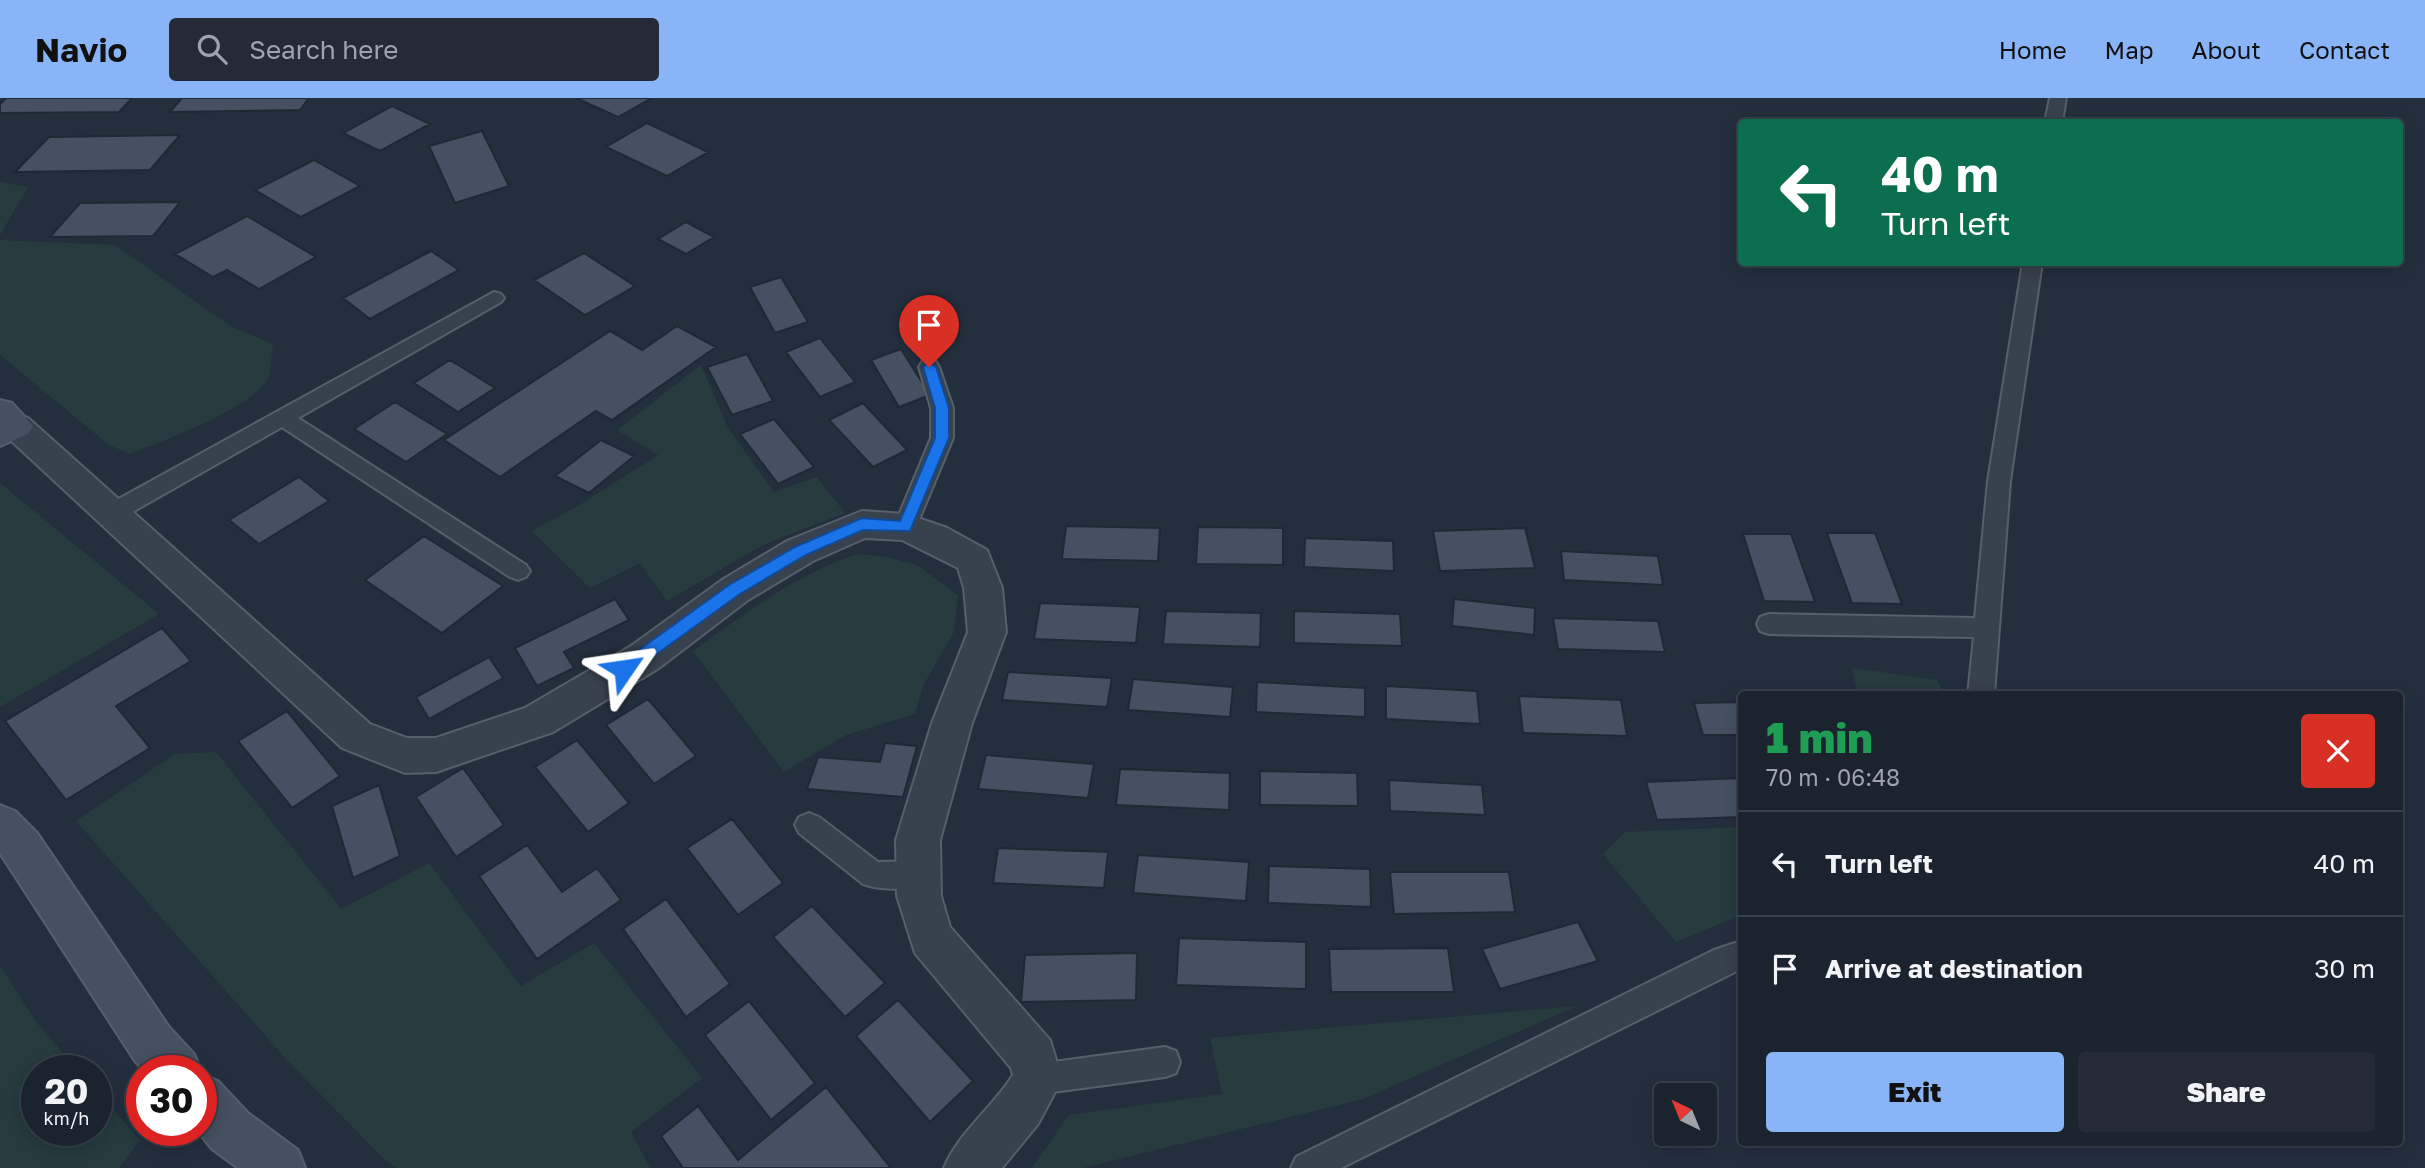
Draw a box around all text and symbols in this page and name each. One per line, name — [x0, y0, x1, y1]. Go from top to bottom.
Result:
search box — [169, 18, 659, 81]
text: Navio — [35, 30, 127, 69]
icon: search — [193, 30, 231, 68]
text: Search here — [249, 34, 398, 65]
text: Home — [1999, 35, 2067, 64]
text: Map — [2105, 35, 2154, 64]
text: About — [2192, 35, 2261, 64]
text: Contact — [2299, 35, 2390, 64]
text: 40 m — [1881, 144, 1999, 203]
icon: left — [1766, 147, 1857, 238]
text: Turn left — [1881, 204, 2010, 242]
pin — [899, 295, 959, 367]
icon: arrive — [910, 306, 948, 344]
position arrow — [587, 632, 661, 706]
text: 1 min — [1766, 712, 1873, 762]
button: close — [2301, 714, 2375, 788]
text: 70 m · 06:48 — [1766, 763, 1900, 791]
icon: left — [1766, 845, 1804, 883]
text: Turn left — [1825, 848, 1933, 879]
text: 40 m — [2314, 848, 2375, 879]
icon: arrive — [1766, 950, 1804, 988]
text: Arrive at destination — [1825, 953, 2083, 984]
text: 30 m — [2314, 953, 2375, 984]
button: Exit — [1766, 1052, 2064, 1132]
button: Share — [2078, 1052, 2375, 1132]
speed limit sign: 30 — [126, 1055, 217, 1146]
text: 20 — [44, 1070, 89, 1112]
north arrow — [1654, 1083, 1717, 1146]
map controls — [1654, 1083, 1717, 1146]
text: km/h — [44, 1107, 89, 1129]

